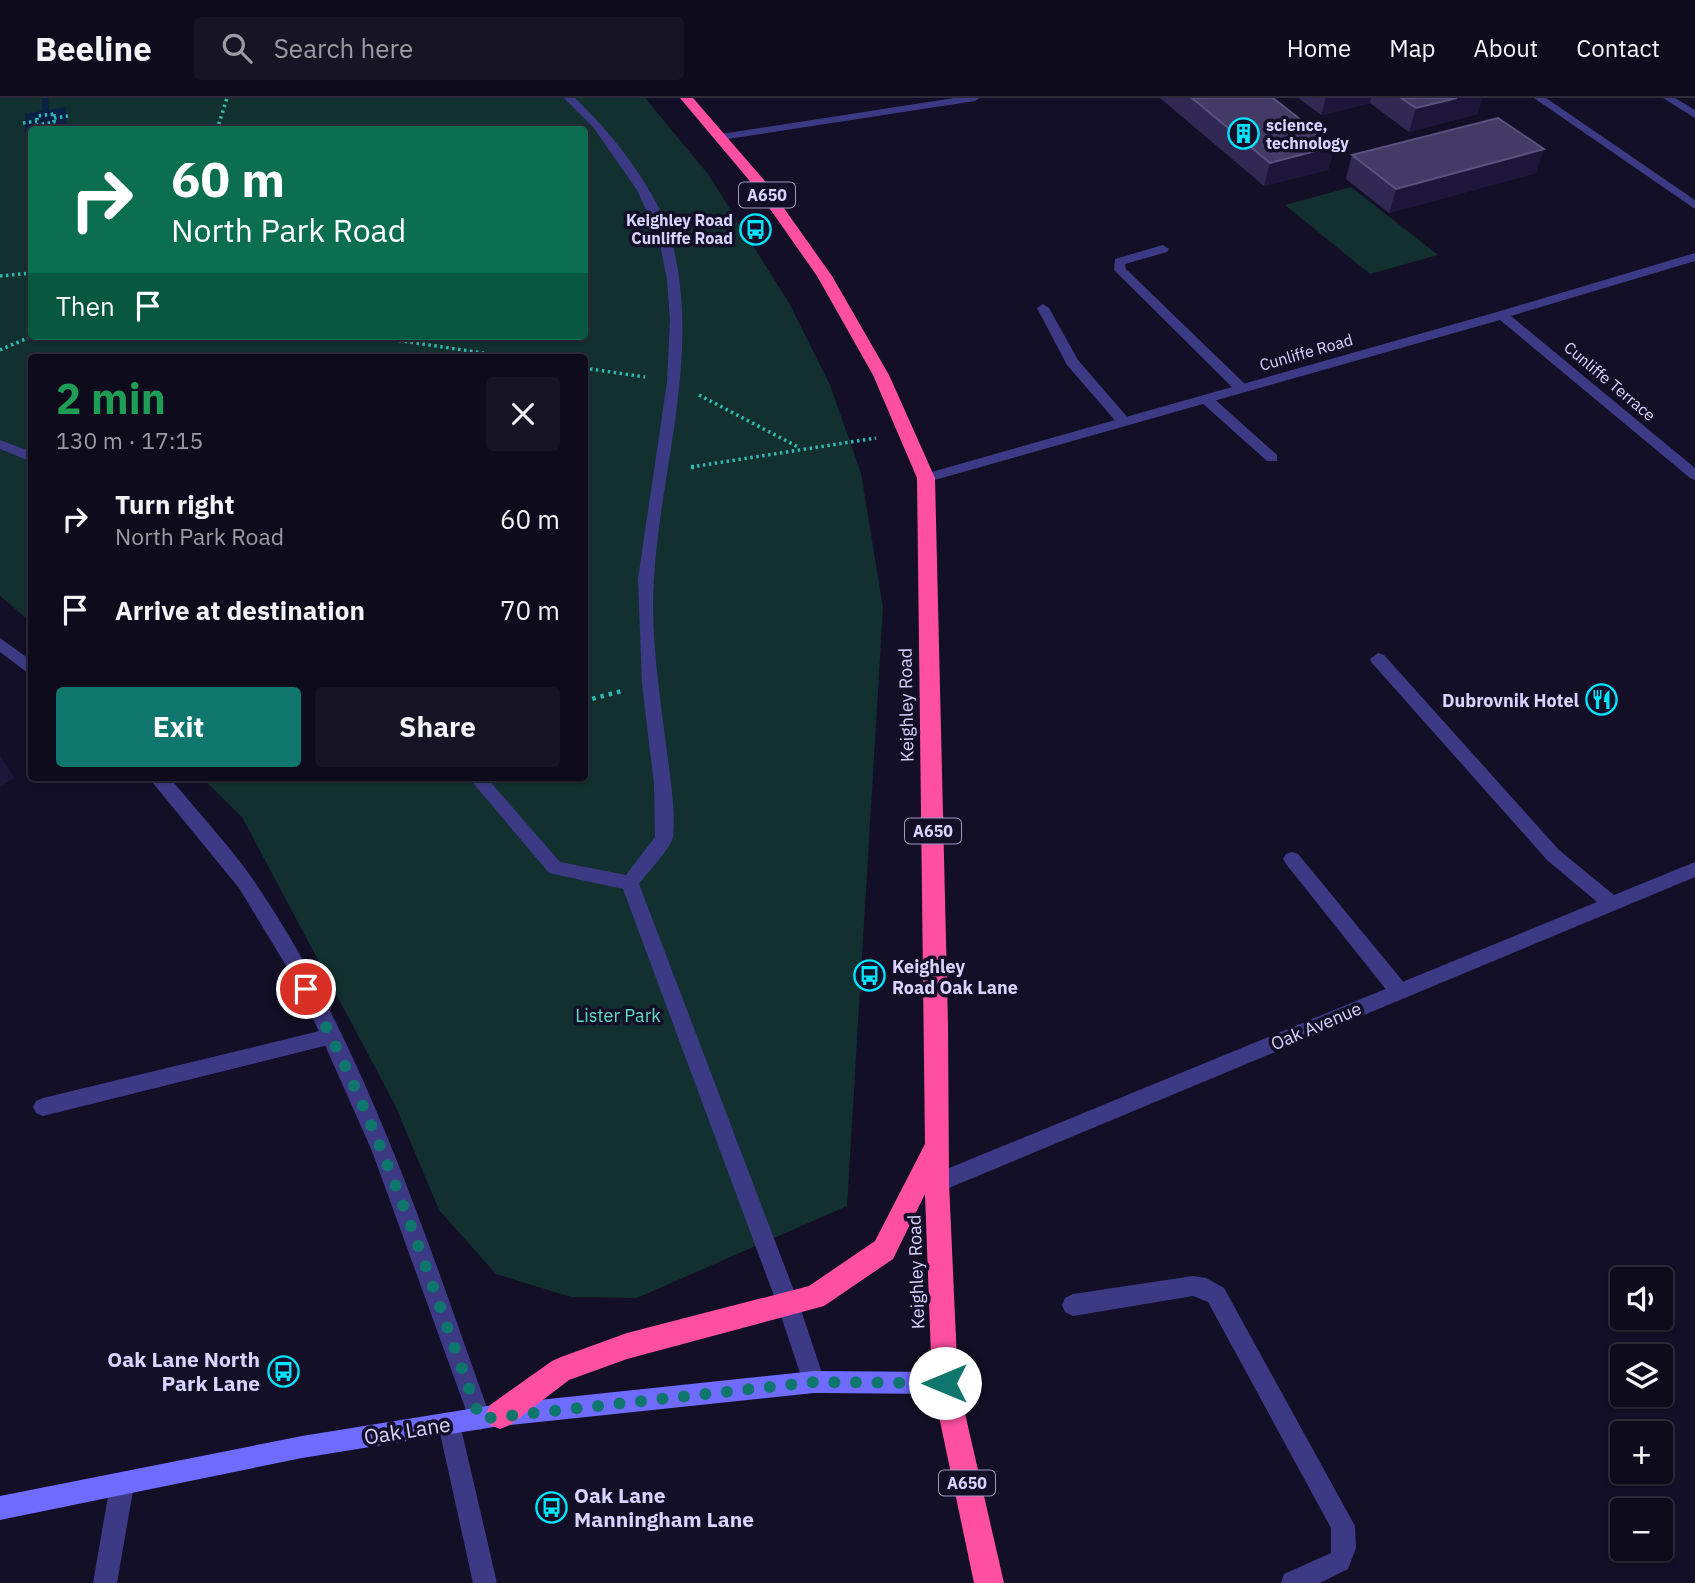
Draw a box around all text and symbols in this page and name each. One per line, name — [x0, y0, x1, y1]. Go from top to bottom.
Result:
search box — [194, 17, 684, 80]
text: Beeline — [35, 27, 152, 70]
icon: search — [218, 29, 256, 67]
text: Search here — [274, 31, 413, 65]
text: Home — [1287, 32, 1351, 64]
text: Map — [1389, 32, 1435, 64]
text: About — [1473, 32, 1538, 64]
text: Contact — [1576, 32, 1660, 64]
place label: science, technology — [1266, 115, 1349, 153]
building icon: science, technology — [1226, 117, 1260, 151]
text: 60 m — [171, 147, 285, 210]
icon: right — [56, 154, 147, 245]
road number: A650 — [739, 183, 795, 208]
text: North Park Road — [171, 209, 406, 251]
place label: Keighley Road Cunliffe Road — [626, 210, 733, 248]
bus stop icon: Keighley Road Cunliffe Road — [739, 212, 773, 246]
icon: arrive — [129, 287, 167, 325]
text: Then — [56, 289, 115, 323]
street label: Cunliffe Road — [1257, 329, 1355, 375]
street label: Cunliffe Terrace — [1560, 337, 1660, 425]
text: 2 min — [56, 371, 166, 426]
button: close — [486, 377, 560, 451]
text: 130 m · 17:15 — [56, 425, 203, 455]
text: Turn right — [115, 487, 234, 521]
icon: right — [56, 500, 94, 538]
text: 60 m — [500, 502, 560, 536]
text: North Park Road — [115, 521, 284, 551]
icon: arrive — [56, 591, 94, 629]
text: Arrive at destination — [115, 593, 365, 627]
text: 70 m — [500, 593, 560, 627]
street label: Keighley Road — [894, 648, 918, 762]
restaurant icon: Dubrovnik Hotel — [1585, 683, 1619, 717]
button: Exit — [56, 687, 301, 767]
button: Share — [315, 687, 560, 767]
place label: Dubrovnik Hotel — [1442, 689, 1580, 712]
road number: A650 — [905, 818, 961, 844]
place label: Keighley Road Oak Lane — [892, 955, 1018, 999]
pin — [276, 959, 336, 1019]
bus stop icon: Keighley Road Oak Lane — [852, 959, 886, 993]
icon: arrive — [287, 970, 325, 1008]
street label: Oak Avenue — [1267, 997, 1365, 1055]
park label: Lister Park — [575, 1004, 661, 1027]
street label: Keighley Road — [903, 1214, 929, 1330]
map controls — [1610, 1267, 1673, 1561]
button: sound — [1610, 1267, 1673, 1330]
button: layers — [1610, 1344, 1673, 1407]
place label: Oak Lane North Park Lane — [107, 1345, 260, 1397]
position arrow — [908, 1346, 982, 1420]
bus stop icon: Oak Lane North Park Lane — [266, 1354, 300, 1388]
street label: Oak Lane — [362, 1409, 452, 1451]
button: + — [1610, 1421, 1673, 1484]
road number: A650 — [939, 1470, 995, 1496]
place label: Oak Lane Manningham Lane — [574, 1481, 754, 1533]
bus stop icon: Oak Lane Manningham Lane — [534, 1490, 568, 1524]
button: − — [1610, 1498, 1673, 1561]

